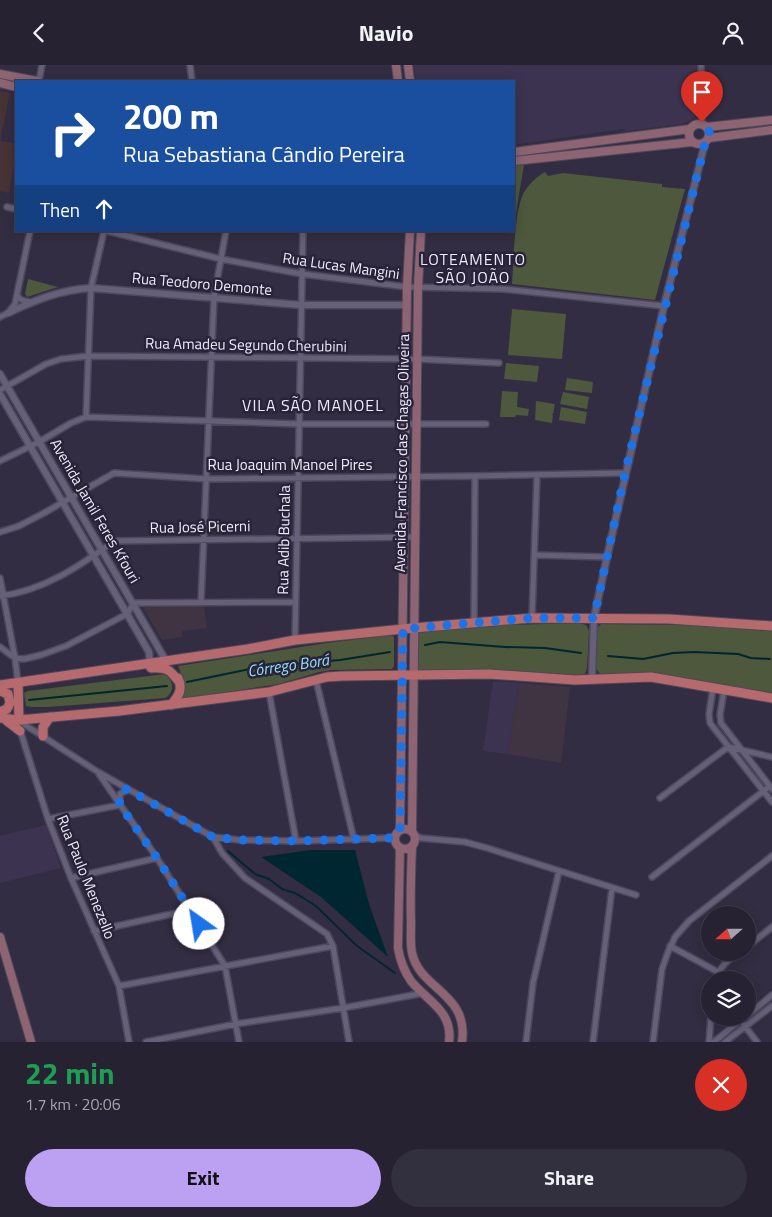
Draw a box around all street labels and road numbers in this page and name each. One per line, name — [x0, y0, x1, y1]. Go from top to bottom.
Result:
street label: Rua Lucas Mangini — [281, 246, 401, 285]
street label: Rua Teodoro Demonte — [131, 266, 273, 301]
street label: Rua Amadeu Segundo Cherubini — [145, 331, 347, 358]
street label: Avenida Francisco das Chagas Oliveira — [388, 333, 415, 572]
street label: Avenida Jamil Feres Kfouri — [45, 434, 146, 587]
street label: Rua Joaquim Manoel Pires — [208, 453, 372, 476]
street label: Rua Adib Buchala — [271, 485, 296, 595]
street label: Rua José Picerni — [149, 514, 251, 539]
street label: Rua Paulo Menezello — [51, 811, 122, 942]

